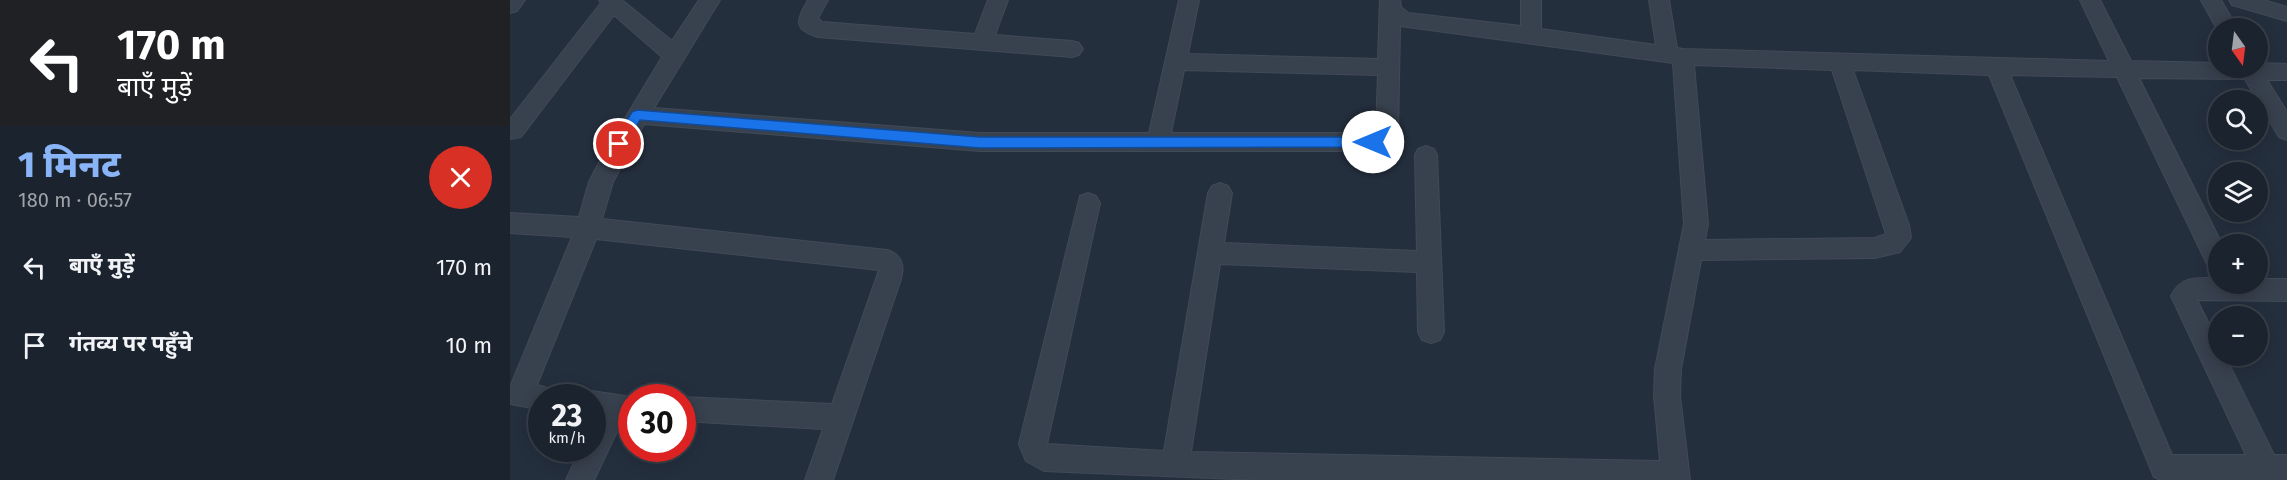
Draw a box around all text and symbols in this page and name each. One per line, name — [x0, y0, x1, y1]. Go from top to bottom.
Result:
north arrow — [2208, 18, 2268, 78]
map controls — [2208, 18, 2268, 366]
text: 170 m — [117, 20, 226, 70]
icon: left — [18, 24, 96, 102]
text: बाएँ मुड़ें — [117, 71, 192, 103]
button: search — [2208, 90, 2268, 150]
position arrow — [1341, 110, 1405, 174]
pin — [593, 118, 644, 169]
icon: arrive — [602, 127, 635, 160]
text: 1 मिनट — [18, 143, 121, 187]
button: close — [429, 146, 492, 209]
button: layers — [2208, 162, 2268, 222]
text: 180 m · 06:57 — [18, 188, 132, 212]
button: + — [2208, 234, 2268, 294]
icon: left — [18, 251, 51, 284]
text: बाएँ मुड़ें — [69, 252, 135, 279]
text: 170 m — [436, 254, 492, 281]
button: − — [2208, 306, 2268, 366]
icon: arrive — [18, 329, 51, 362]
text: गंतव्य पर पहुँचे — [69, 330, 193, 357]
text: 10 m — [446, 332, 492, 359]
speed limit sign: 30 — [618, 384, 696, 462]
text: 23 — [552, 398, 582, 434]
text: km/h — [548, 429, 586, 447]

